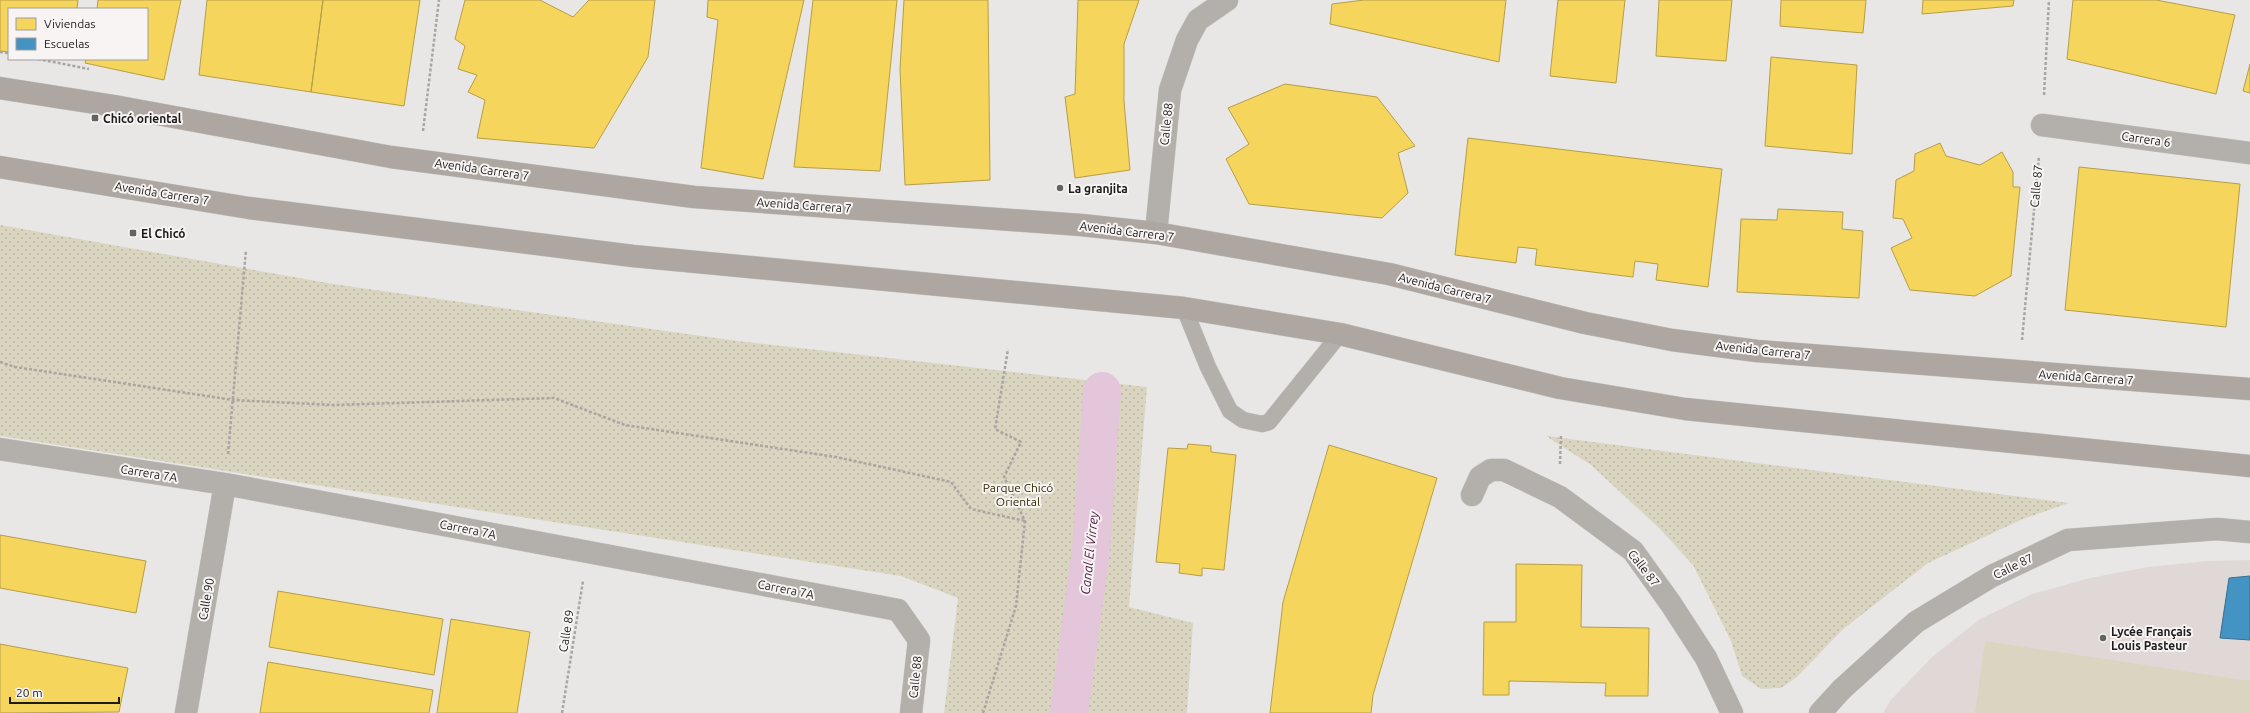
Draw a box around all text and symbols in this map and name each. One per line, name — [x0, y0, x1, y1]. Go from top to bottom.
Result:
legend — [8, 8, 148, 60]
text: Viviendas — [44, 17, 96, 30]
text: Escuelas — [44, 37, 90, 50]
street label: Calle 88 — [1157, 102, 1175, 146]
place label: Chicó oriental — [103, 112, 182, 125]
marker: Chicó oriental — [90, 113, 100, 123]
street label: Carrera 6 — [2121, 129, 2172, 149]
street label: Avenida Carrera 7 — [434, 156, 530, 182]
street label: Calle 87 — [2028, 164, 2044, 208]
street label: Avenida Carrera 7 — [114, 179, 210, 207]
place label: La granjita — [1068, 182, 1128, 195]
marker: La granjita — [1055, 183, 1065, 193]
street label: Avenida Carrera 7 — [756, 195, 852, 215]
street label: Avenida Carrera 7 — [1079, 219, 1175, 243]
place label: El Chicó — [141, 227, 186, 240]
marker: El Chicó — [128, 228, 138, 238]
street label: Avenida Carrera 7 — [1397, 270, 1493, 306]
street label: Avenida Carrera 7 — [1715, 339, 1811, 361]
street label: Avenida Carrera 7 — [2038, 367, 2134, 387]
street label: Carrera 7A — [120, 462, 178, 484]
park label: Parque Chicó Oriental — [983, 481, 1053, 508]
water label: Canal El Virrey — [1078, 510, 1100, 595]
street label: Carrera 7A — [439, 517, 498, 541]
street label: Calle 87 — [1626, 547, 1662, 589]
street label: Calle 87 — [1991, 551, 2035, 581]
street label: Calle 90 — [196, 577, 216, 621]
street label: Carrera 7A — [757, 577, 816, 601]
street label: Calle 89 — [556, 609, 576, 653]
place label: Lycée Français Louis Pasteur — [2111, 625, 2192, 652]
marker: Lycée Français Louis Pasteur — [2098, 633, 2108, 643]
street label: Calle 88 — [906, 655, 924, 699]
scale bar — [10, 679, 119, 705]
text: 20 m — [16, 686, 43, 699]

